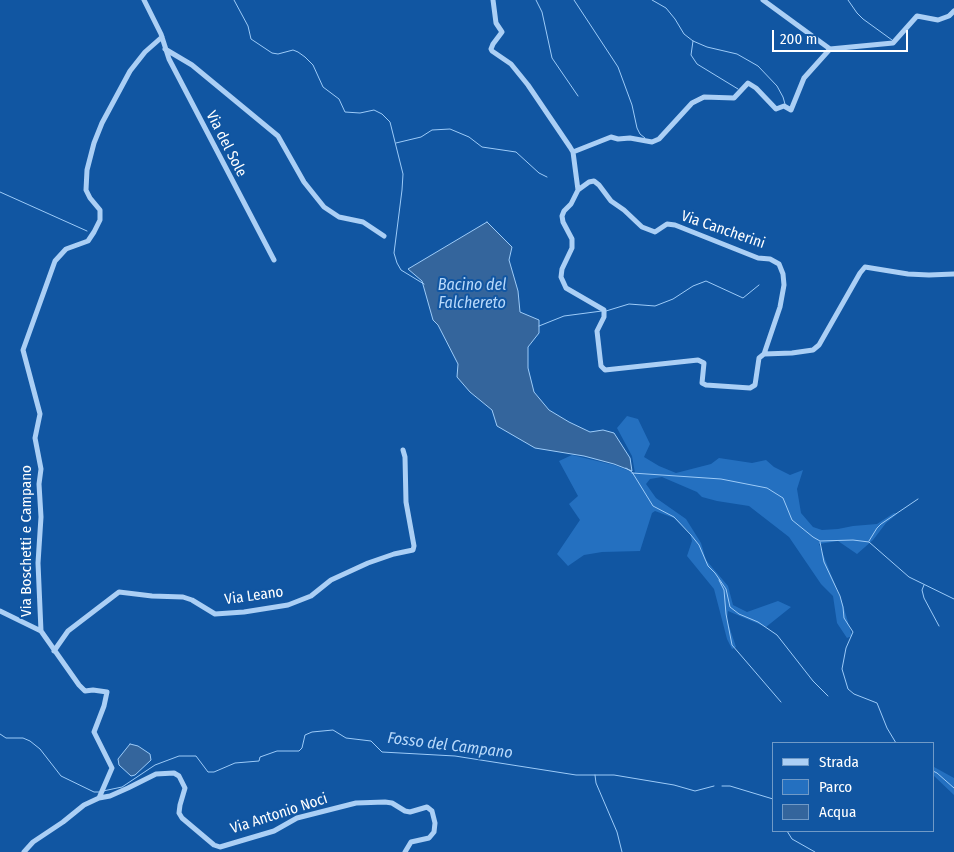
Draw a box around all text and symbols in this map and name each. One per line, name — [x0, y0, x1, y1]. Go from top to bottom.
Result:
scale bar — [774, 20, 910, 52]
text: 200 m — [780, 30, 817, 48]
street label: Via del Sole — [202, 108, 250, 180]
street label: Via Cancherini — [679, 207, 767, 253]
water label: Bacino del Falchereto — [438, 276, 506, 314]
street label: Via Boschetti e Campano — [18, 465, 36, 617]
street label: Via Leano — [224, 583, 284, 609]
water label: Fosso del Campano — [386, 729, 514, 763]
legend — [772, 742, 934, 832]
text: Strada — [819, 753, 859, 771]
text: Parco — [819, 778, 852, 796]
street label: Via Antonio Noci — [228, 790, 330, 838]
text: Acqua — [819, 803, 856, 821]

